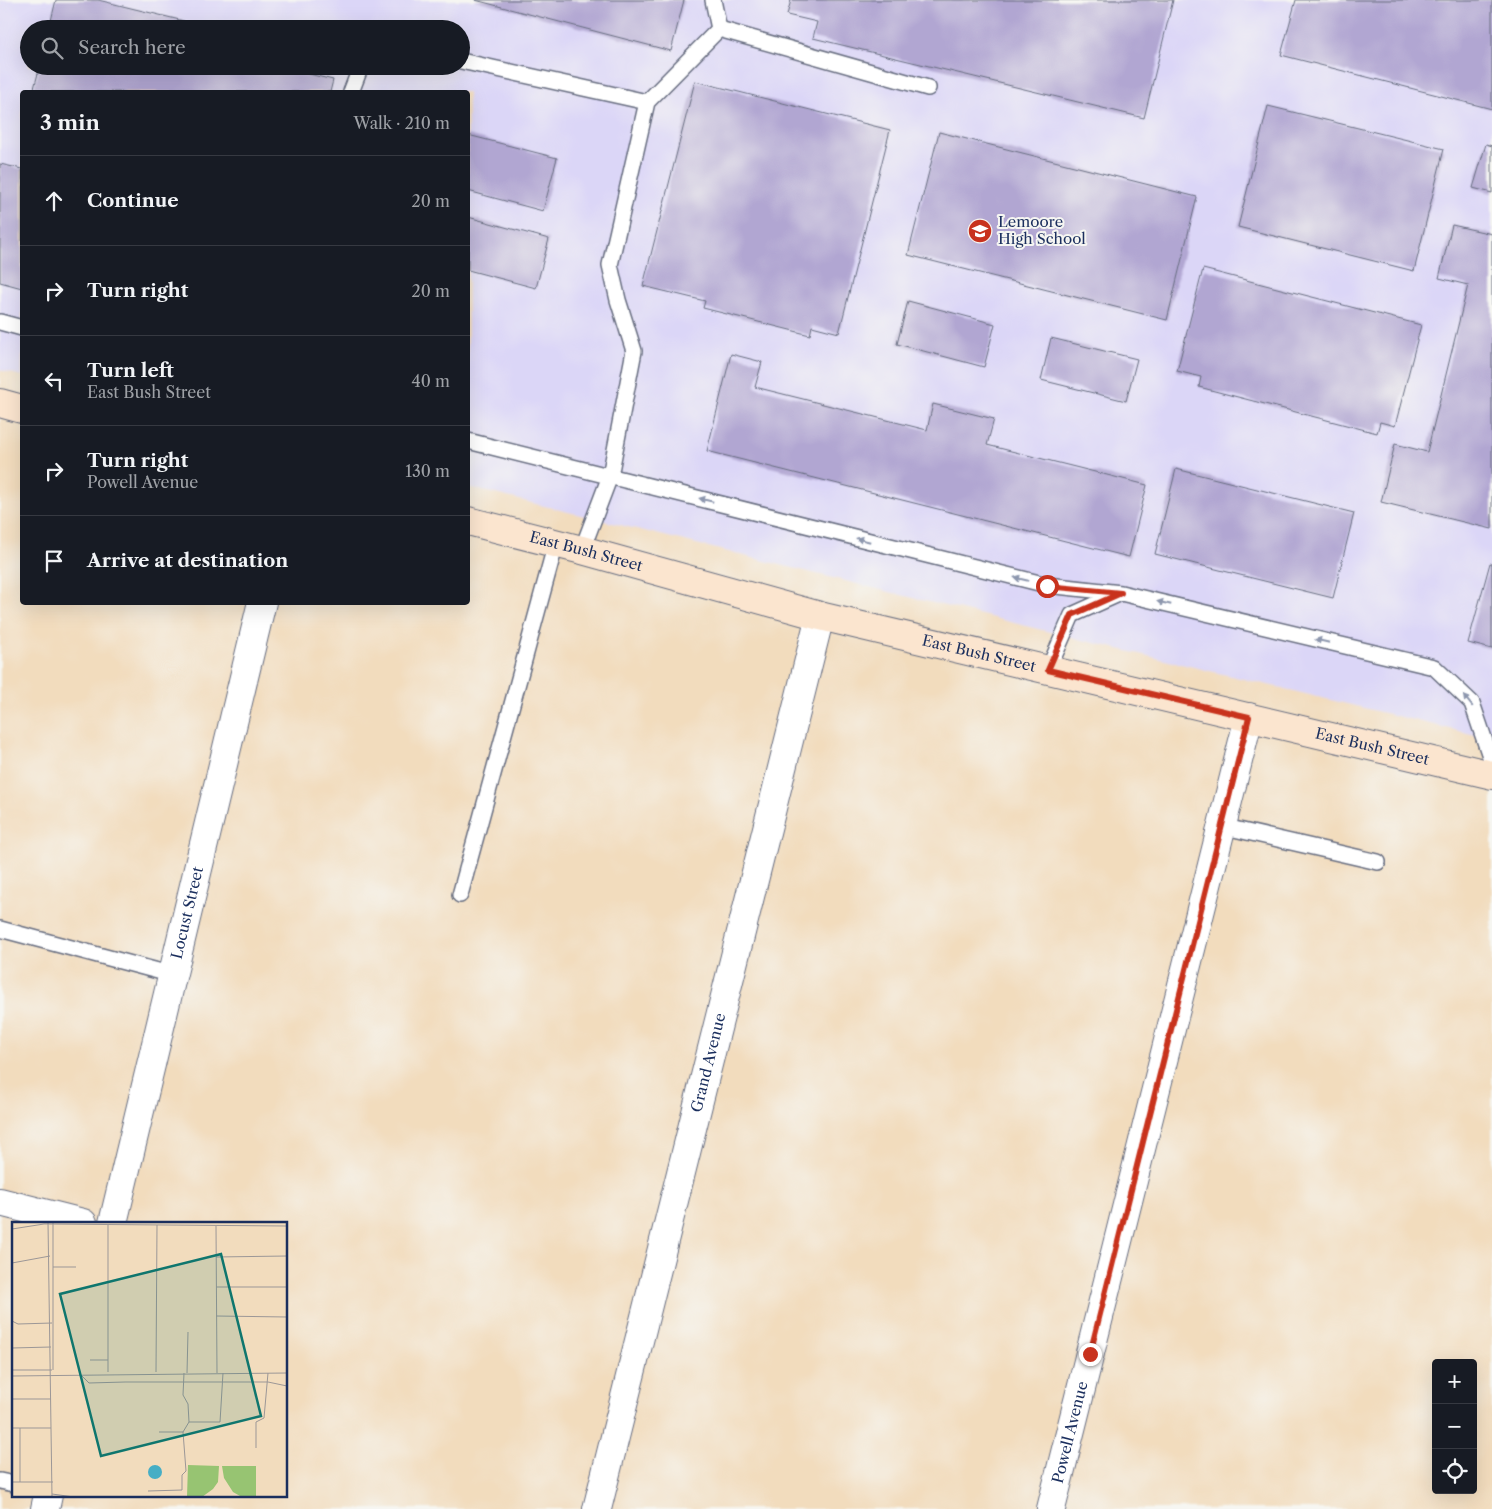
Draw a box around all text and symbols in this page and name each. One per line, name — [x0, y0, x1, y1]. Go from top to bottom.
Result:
search box — [20, 20, 470, 75]
icon: search — [38, 34, 66, 62]
text: Search here — [78, 36, 186, 59]
text: 3 min — [40, 110, 100, 135]
text: Walk · 210 m — [354, 113, 450, 133]
icon: ahead — [40, 187, 68, 215]
text: Continue — [87, 189, 179, 212]
text: 20 m — [411, 191, 450, 211]
place label: Lemoore High School — [998, 212, 1086, 248]
school or university icon: Lemoore High School — [967, 218, 993, 244]
icon: right — [40, 277, 68, 305]
text: Turn right — [87, 279, 188, 302]
text: 20 m — [411, 281, 450, 301]
text: Turn left — [87, 359, 174, 382]
icon: left — [40, 367, 68, 395]
text: 40 m — [411, 371, 450, 391]
text: East Bush Street — [87, 382, 211, 402]
text: Turn right — [87, 449, 188, 472]
icon: right — [40, 457, 68, 485]
text: 130 m — [405, 461, 450, 481]
text: Powell Avenue — [87, 472, 198, 492]
one-way arrow — [698, 496, 713, 504]
street label: East Bush Street — [528, 527, 646, 576]
one-way arrow — [856, 536, 871, 544]
icon: arrive — [40, 547, 68, 575]
text: Arrive at destination — [87, 549, 288, 572]
one-way arrow — [1014, 575, 1029, 583]
route start — [1036, 575, 1059, 598]
one-way arrow — [1157, 599, 1172, 607]
street label: East Bush Street — [920, 631, 1039, 676]
one-way arrow — [1315, 637, 1330, 645]
one-way arrow — [1462, 694, 1473, 707]
street label: East Bush Street — [1313, 724, 1432, 769]
street label: Locust Street — [167, 864, 207, 961]
street label: Grand Avenue — [686, 1011, 729, 1114]
inset map — [12, 1222, 288, 1496]
route end — [1079, 1343, 1102, 1366]
map controls — [1432, 1359, 1477, 1494]
button: + — [1432, 1359, 1477, 1404]
street label: Powell Avenue — [1048, 1379, 1092, 1485]
button: − — [1432, 1404, 1477, 1449]
button: locate — [1432, 1449, 1477, 1494]

